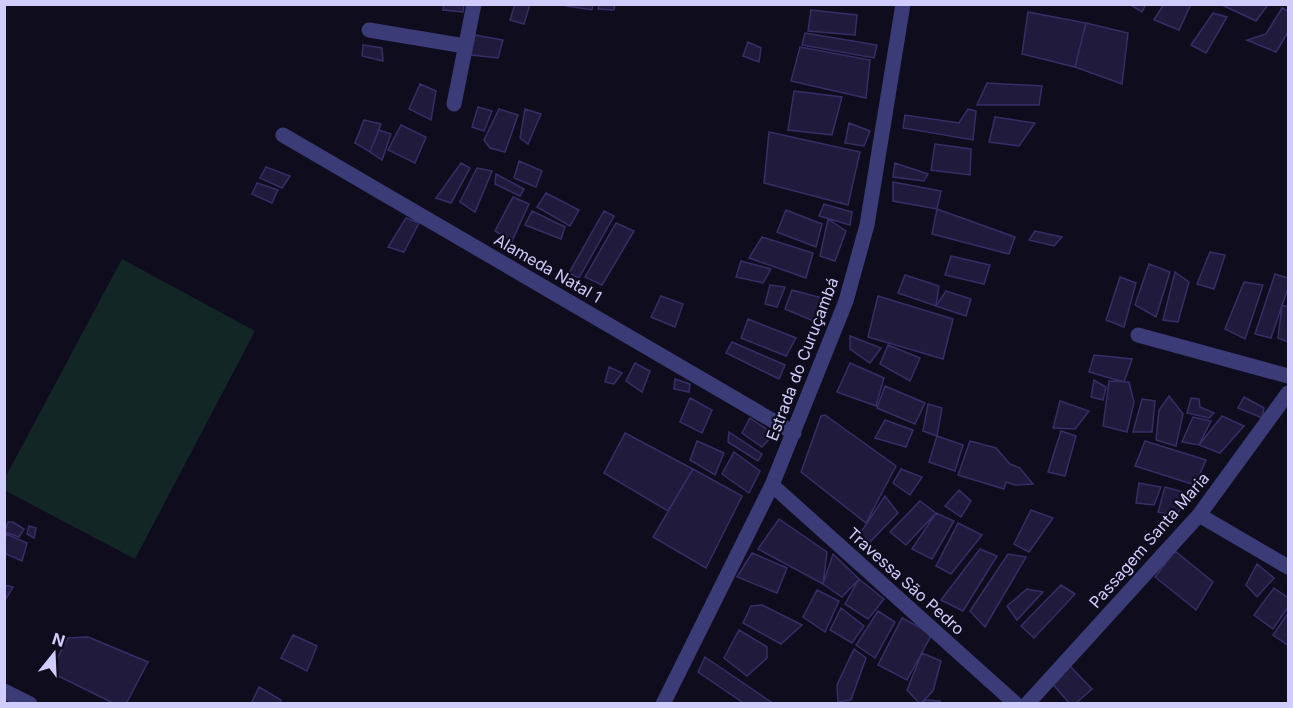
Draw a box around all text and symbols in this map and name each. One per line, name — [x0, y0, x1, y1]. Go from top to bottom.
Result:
street label: Alameda Natal 1 — [491, 229, 605, 307]
street label: Estrada do Curuçambá — [762, 275, 842, 443]
street label: Passagem Santa Maria — [1085, 468, 1213, 612]
street label: Travessa São Pedro — [843, 523, 969, 639]
north arrow — [24, 624, 84, 684]
text: N — [50, 628, 68, 651]

